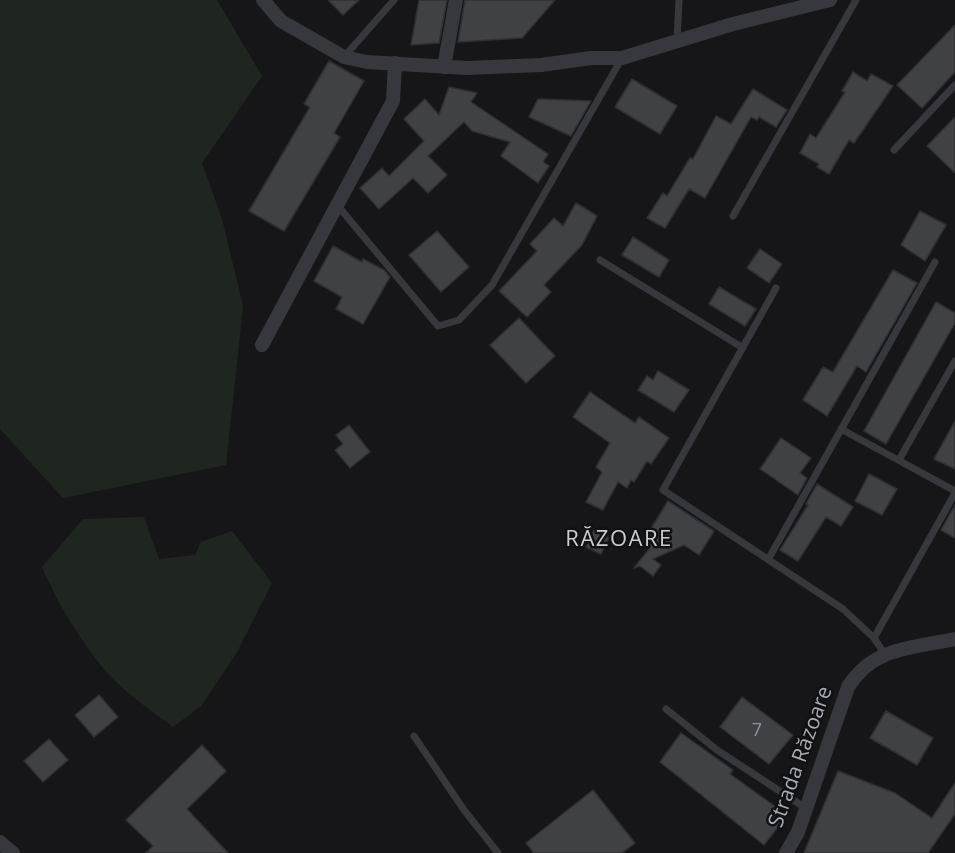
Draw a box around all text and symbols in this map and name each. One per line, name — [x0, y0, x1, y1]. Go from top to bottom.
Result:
district label: RĂZOARE — [565, 527, 673, 553]
street label: Strada Răzoare — [764, 683, 838, 831]
house number: 7 — [752, 720, 762, 742]

